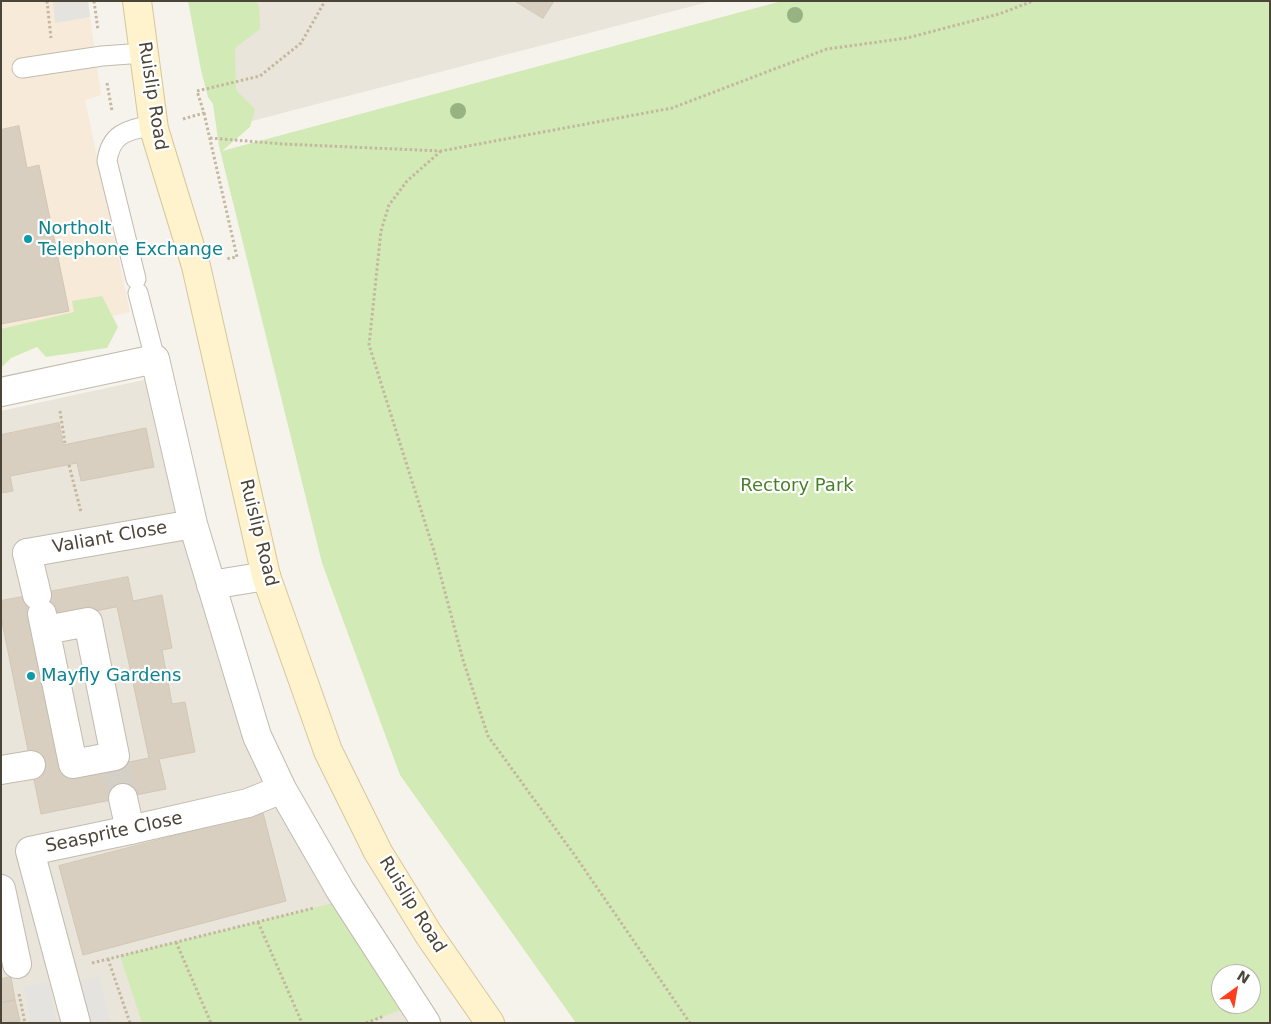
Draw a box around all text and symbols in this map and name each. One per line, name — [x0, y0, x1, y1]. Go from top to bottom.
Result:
street label: Ruislip Road — [133, 40, 171, 152]
place label: Northolt Telephone Exchange — [38, 218, 223, 260]
marker: Northolt Telephone Exchange — [22, 233, 34, 245]
park label: Rectory Park — [740, 475, 854, 497]
street label: Ruislip Road — [234, 477, 282, 589]
street label: Valiant Close — [51, 517, 169, 559]
place label: Mayfly Gardens — [41, 665, 181, 687]
marker: Mayfly Gardens — [25, 670, 37, 682]
street label: Seasprite Close — [43, 808, 185, 858]
street label: Ruislip Road — [374, 853, 450, 957]
north arrow — [1211, 964, 1261, 1014]
text: N — [1234, 967, 1253, 987]

